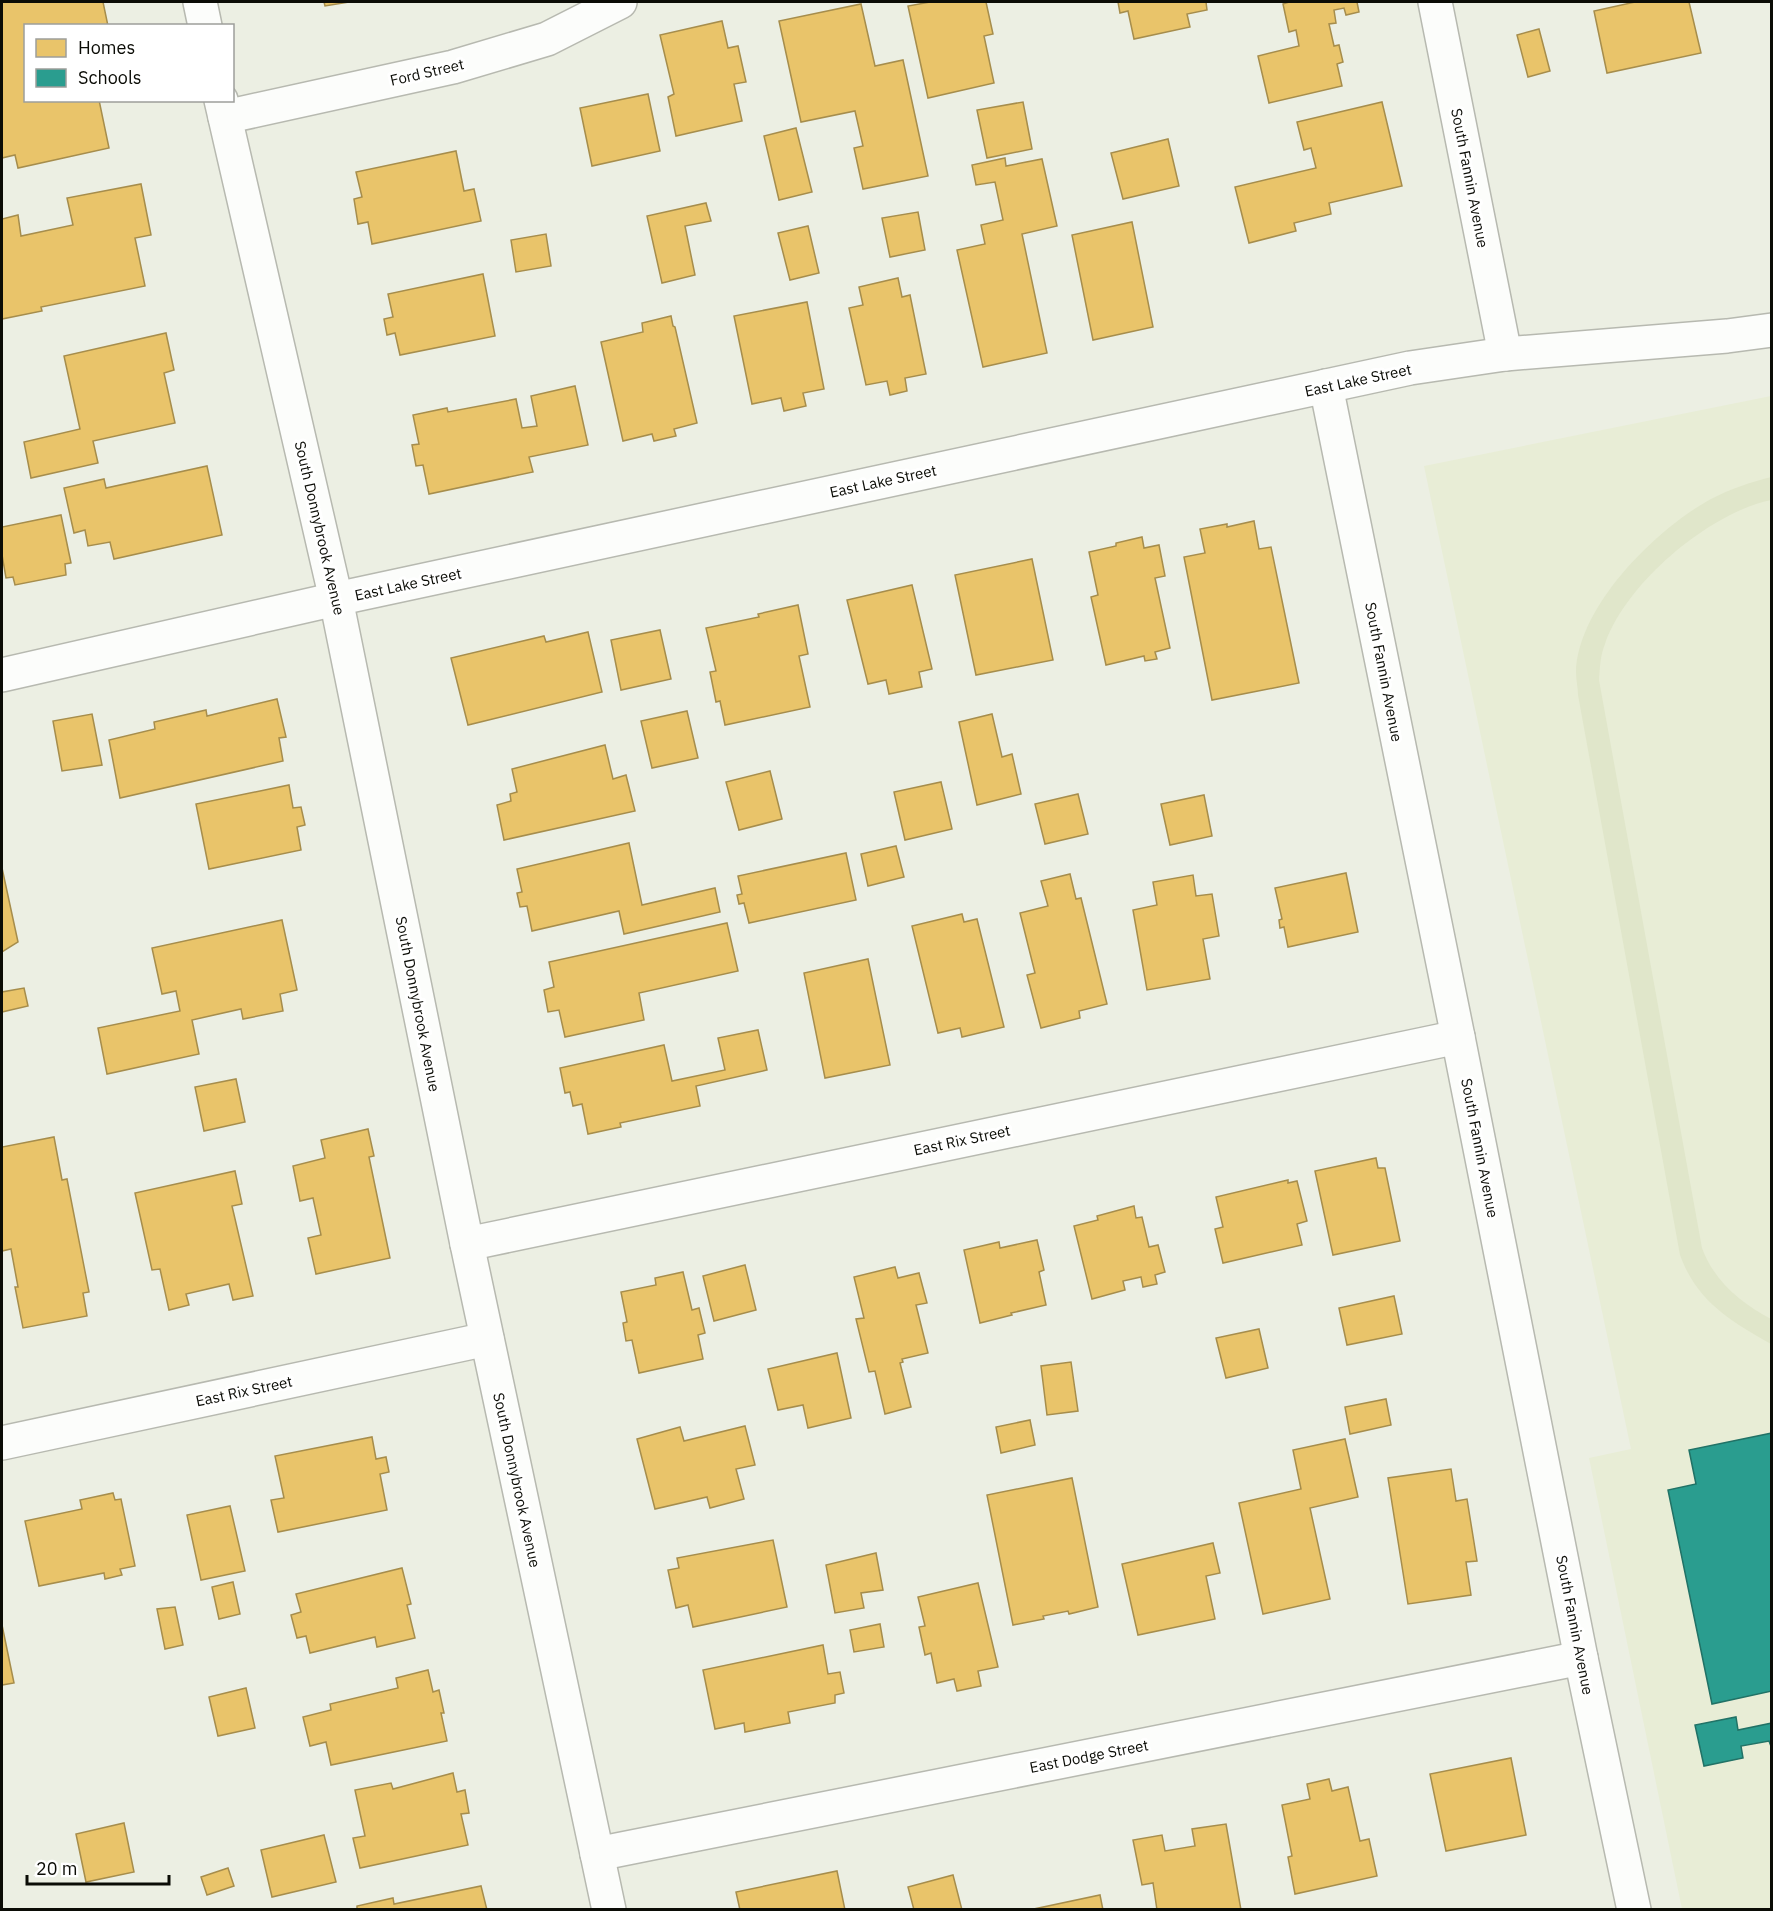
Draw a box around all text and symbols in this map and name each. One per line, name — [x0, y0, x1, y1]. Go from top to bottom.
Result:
legend — [24, 24, 234, 102]
text: Homes — [78, 36, 135, 59]
street label: Ford Street — [388, 54, 466, 90]
text: Schools — [78, 66, 142, 89]
street label: South Fannin Avenue — [1447, 107, 1493, 249]
street label: East Lake Street — [1303, 359, 1413, 401]
street label: South Donnybrook Avenue — [291, 439, 349, 617]
street label: East Lake Street — [828, 460, 938, 502]
street label: East Lake Street — [353, 563, 463, 605]
street label: South Fannin Avenue — [1361, 601, 1407, 743]
street label: South Donnybrook Avenue — [392, 915, 444, 1093]
street label: South Fannin Avenue — [1457, 1077, 1503, 1219]
street label: East Rix Street — [912, 1120, 1012, 1160]
street label: East Rix Street — [194, 1371, 294, 1411]
street label: South Donnybrook Avenue — [489, 1391, 545, 1569]
street label: South Fannin Avenue — [1552, 1554, 1598, 1696]
street label: East Dodge Street — [1028, 1735, 1150, 1777]
scale bar — [27, 1848, 170, 1886]
text: 20 m — [36, 1857, 78, 1880]

